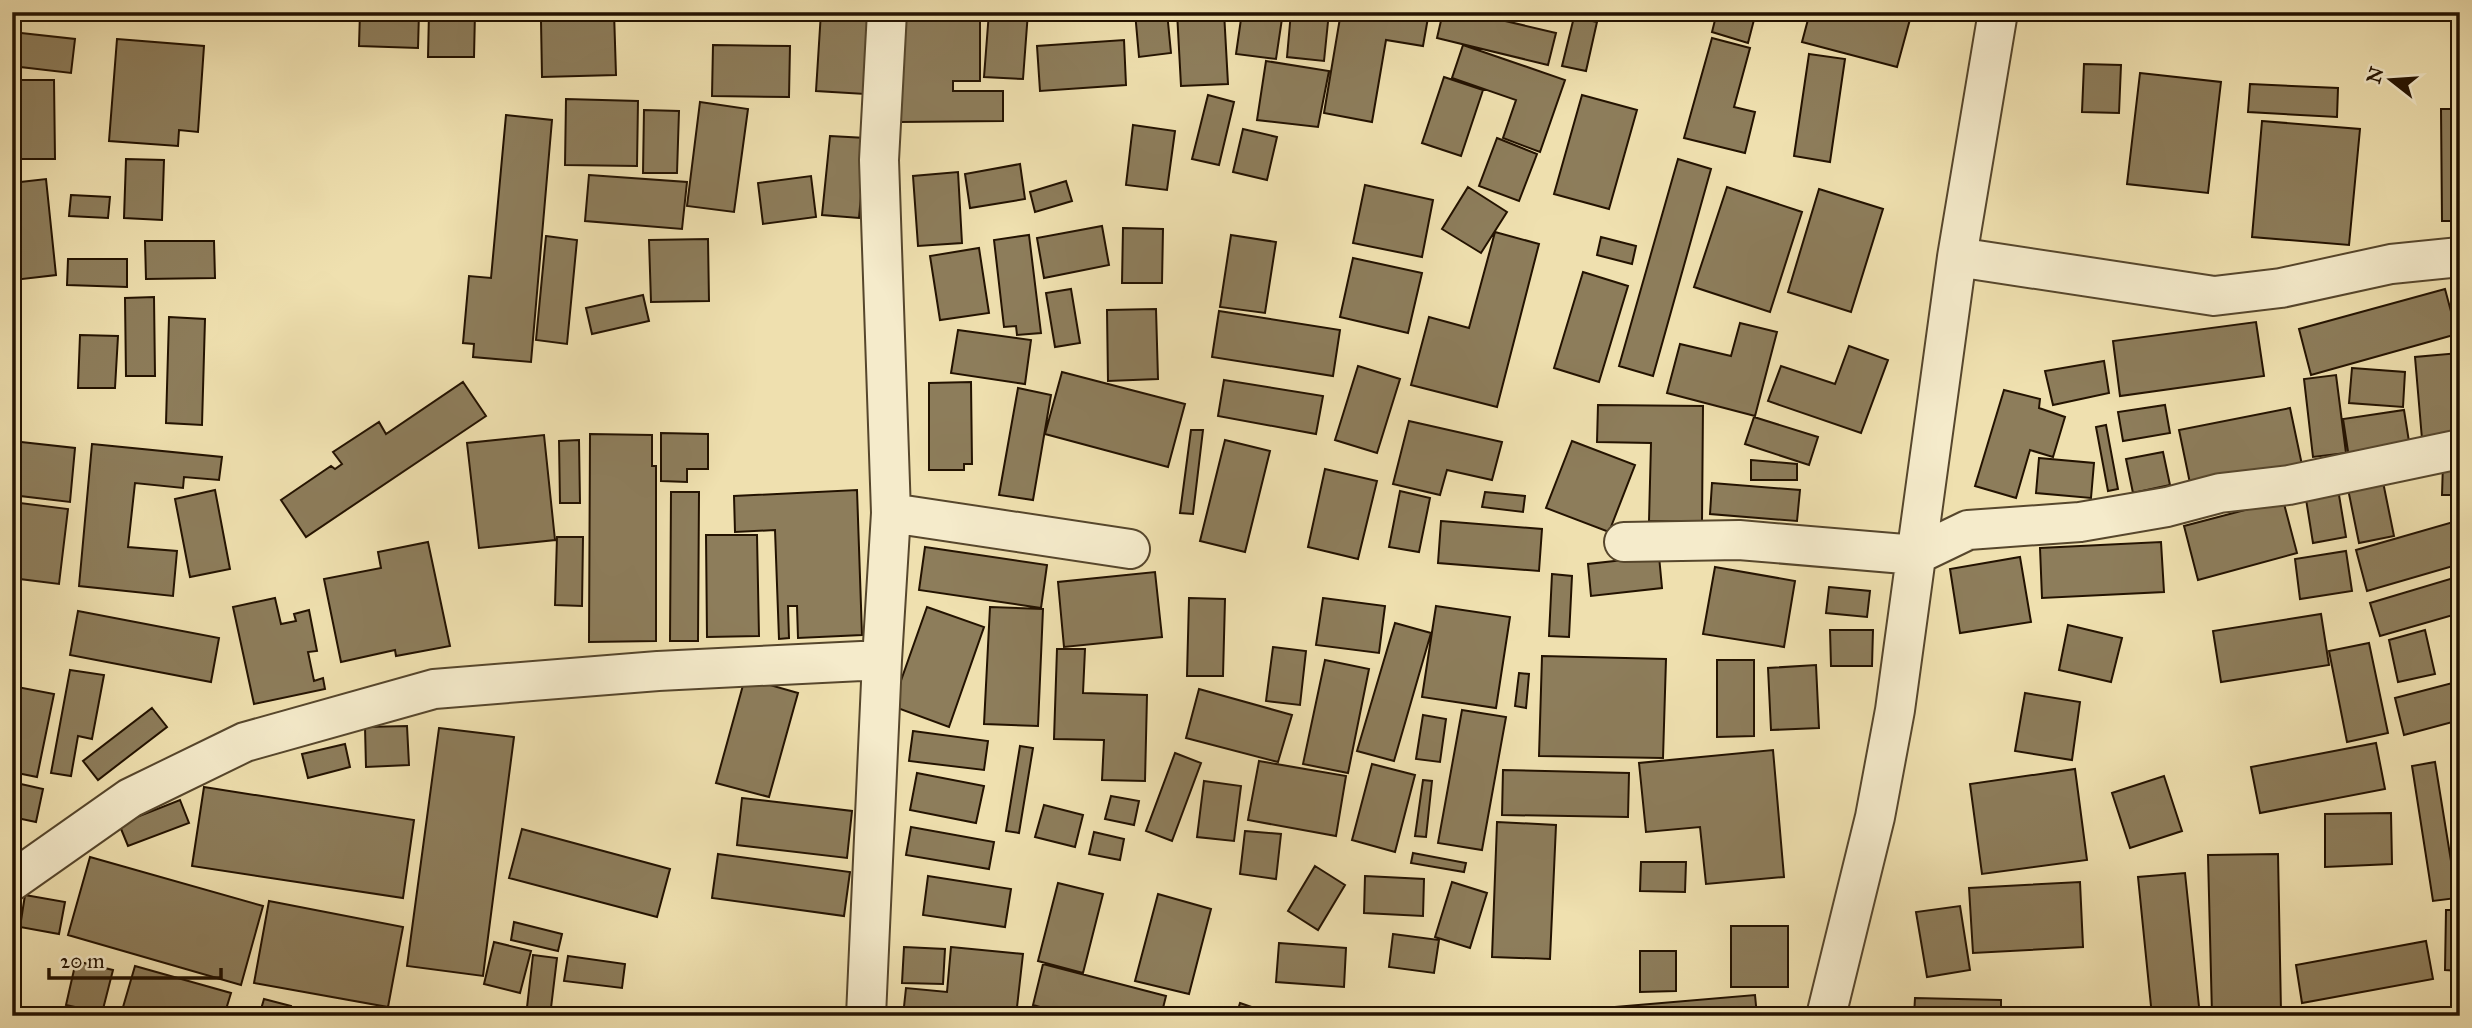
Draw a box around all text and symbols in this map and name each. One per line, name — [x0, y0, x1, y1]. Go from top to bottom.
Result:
north arrow — [2356, 46, 2426, 116]
text: N — [2362, 64, 2389, 86]
scale bar — [49, 937, 220, 981]
text: 20 m — [60, 948, 105, 974]

